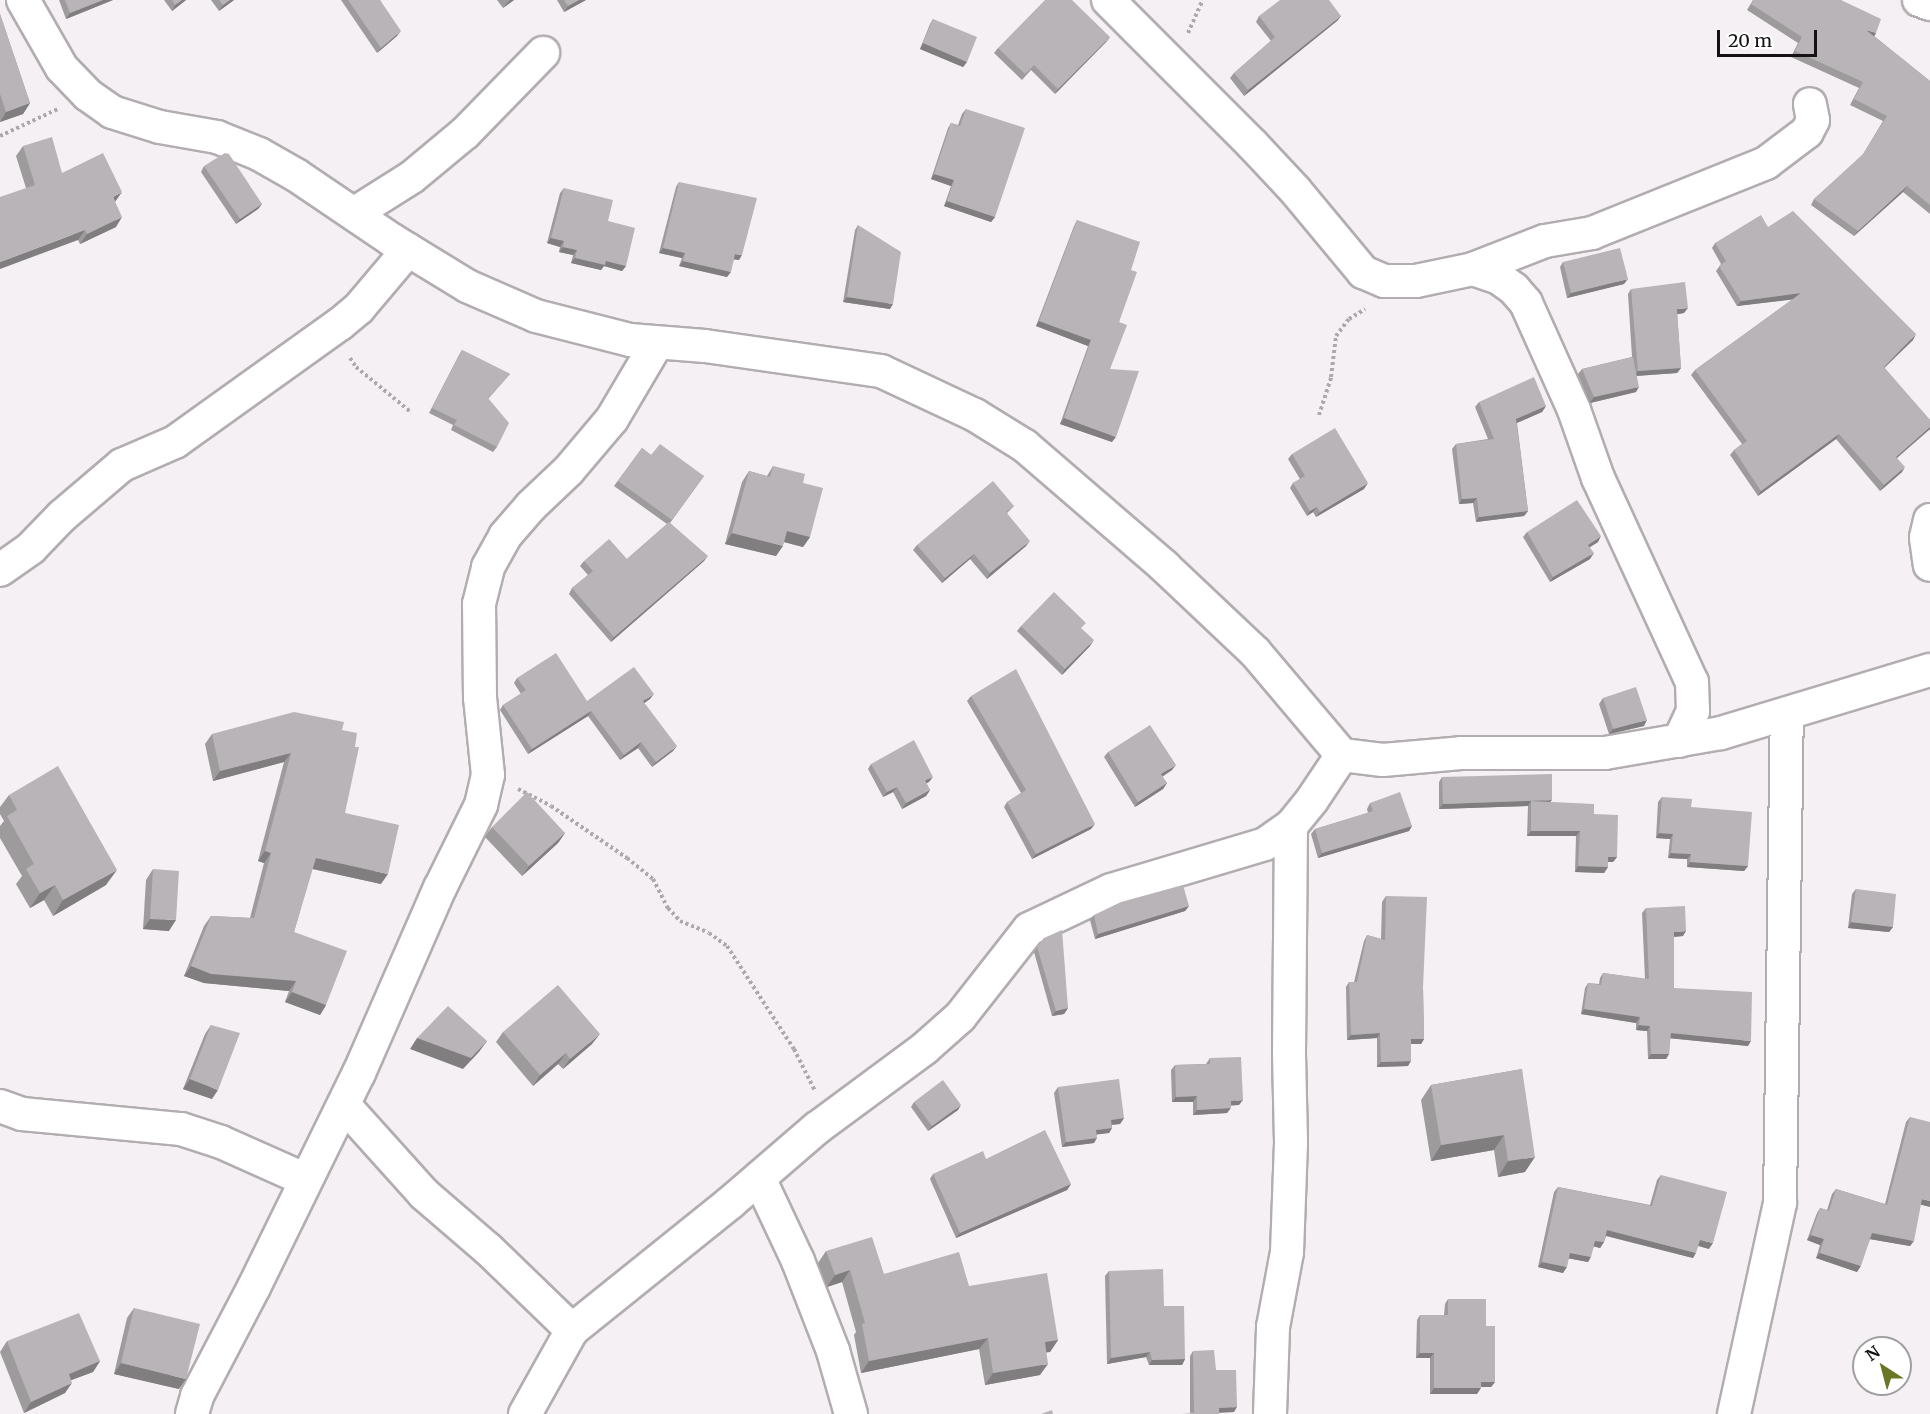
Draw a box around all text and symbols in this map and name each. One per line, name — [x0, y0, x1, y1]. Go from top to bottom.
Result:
scale bar — [1720, 18, 1820, 56]
text: 20 m — [1728, 29, 1772, 52]
north arrow — [1852, 1336, 1912, 1396]
text: N — [1862, 1341, 1884, 1365]

